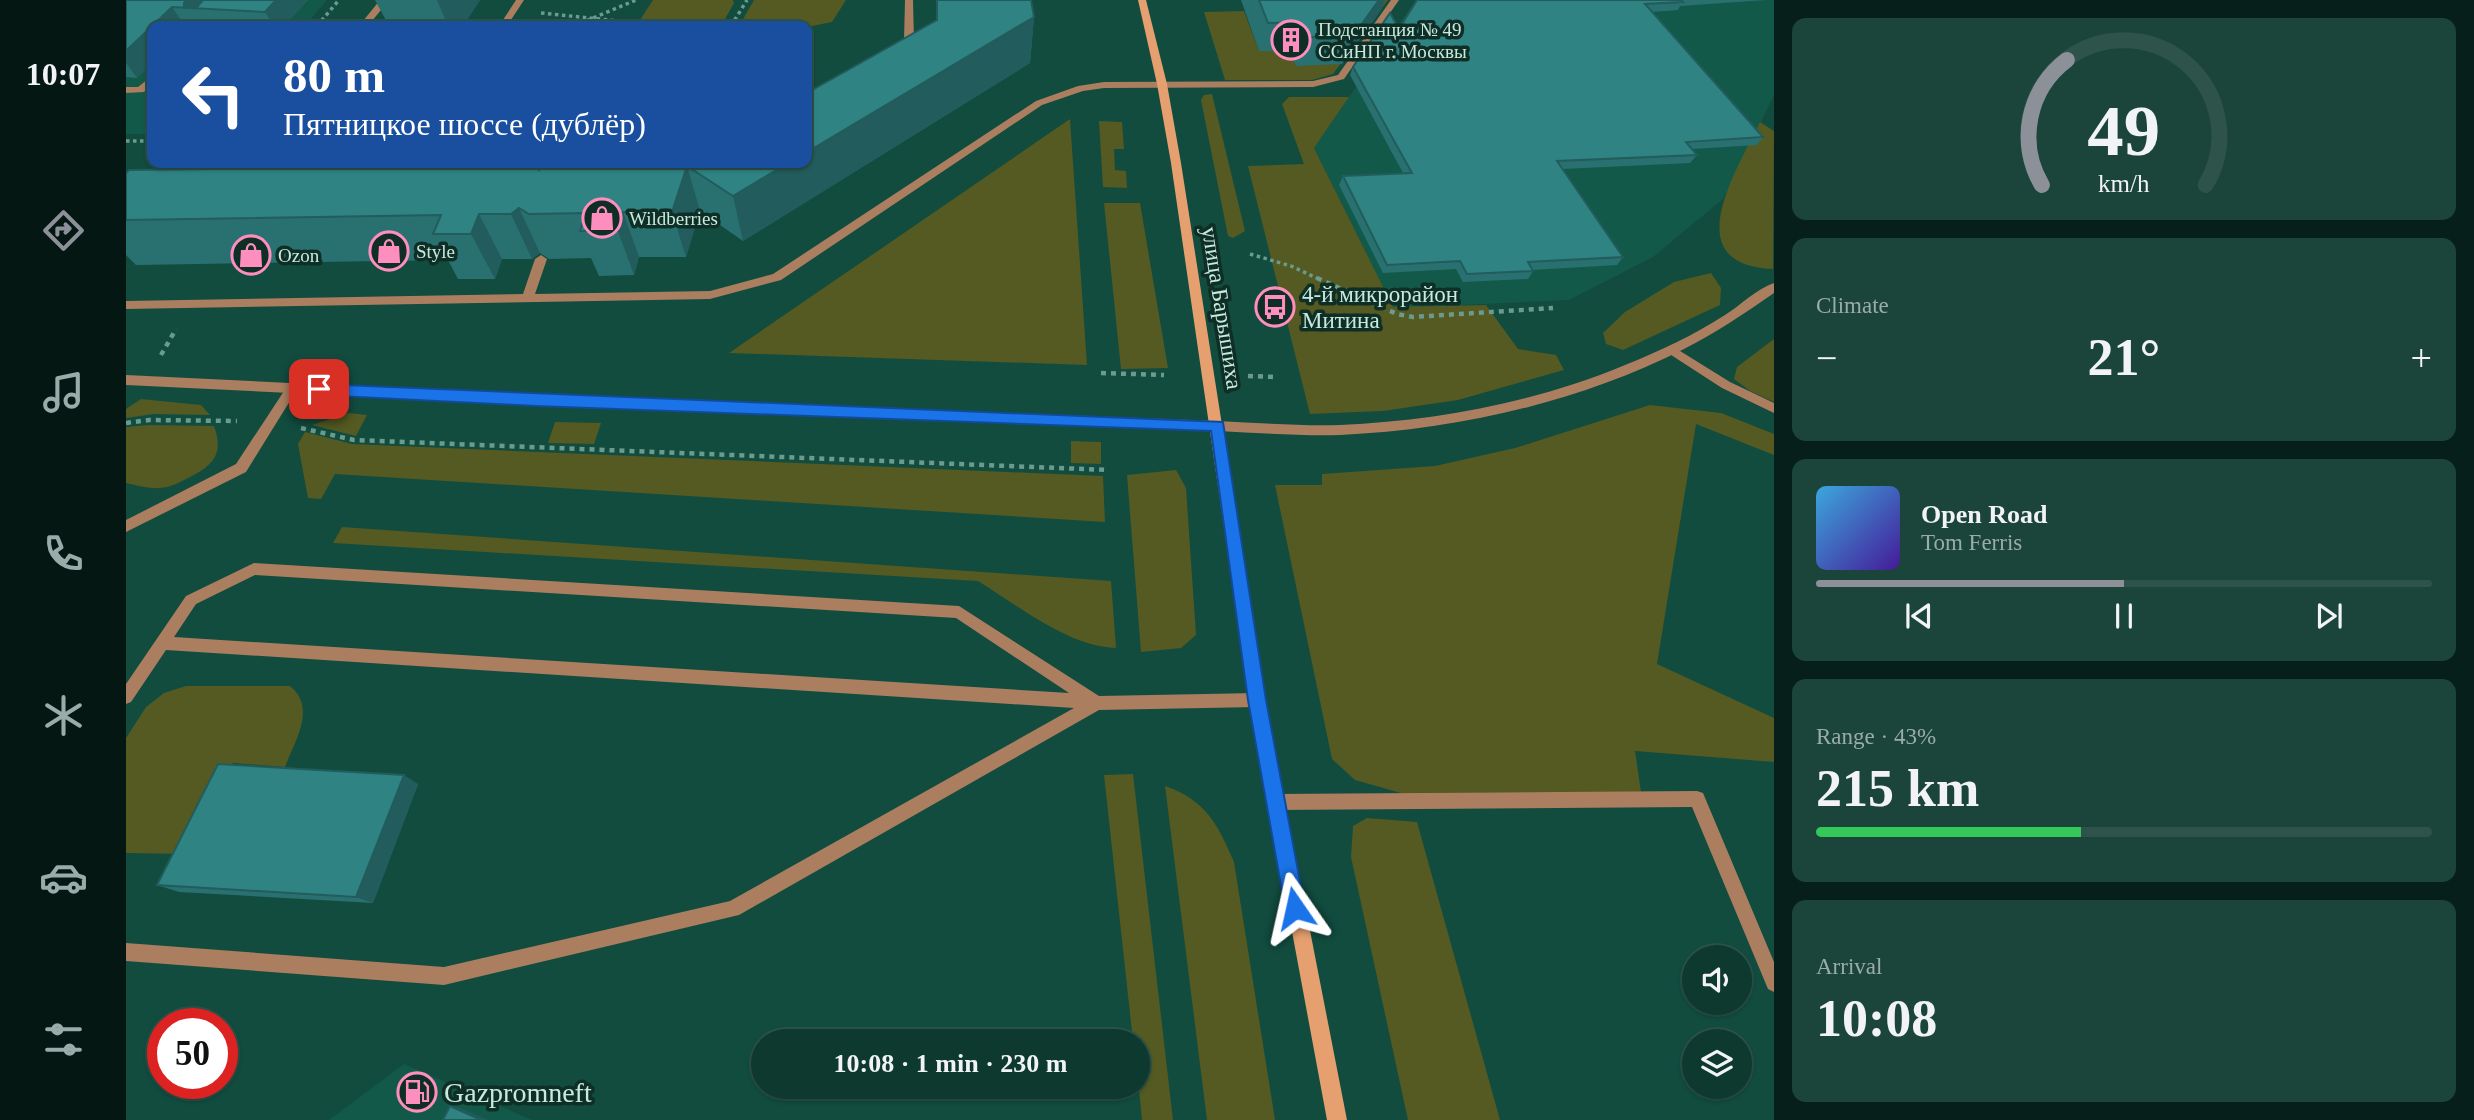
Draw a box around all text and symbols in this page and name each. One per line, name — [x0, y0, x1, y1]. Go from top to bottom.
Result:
building icon: Подстанция № 49 ССиНП г. Москвы — [1270, 19, 1312, 61]
place label: Подстанция № 49 ССиНП г. Москвы — [1318, 19, 1467, 62]
text: 80 m — [283, 48, 385, 103]
icon: left — [168, 49, 259, 140]
text: 10:07 — [26, 56, 100, 92]
text: 49 — [2088, 91, 2160, 172]
text: Пятницкое шоссе (дублёр) — [283, 106, 646, 142]
text: km/h — [2098, 170, 2150, 197]
shop icon: Wildberries — [581, 197, 623, 239]
icon: directions — [39, 206, 88, 255]
place label: Wildberries — [629, 208, 718, 229]
street label: улица Барышиха — [1197, 225, 1247, 391]
shop icon: Style — [368, 230, 410, 272]
shop icon: Ozon — [230, 234, 272, 276]
place label: Style — [416, 241, 455, 262]
place label: Ozon — [278, 245, 320, 266]
place label: 4-й микрорайон Митина — [1302, 282, 1458, 333]
bus stop icon: 4-й микрорайон Митина — [1254, 286, 1296, 328]
text: Climate — [1816, 293, 1889, 318]
text: 21° — [2088, 329, 2160, 386]
text: − — [1816, 337, 1837, 379]
text: + — [2411, 337, 2432, 379]
pin — [289, 359, 349, 419]
icon: music — [39, 368, 88, 417]
icon: arrive — [300, 370, 338, 408]
text: Open Road — [1921, 500, 2047, 529]
icon: phone — [39, 529, 88, 578]
text: Tom Ferris — [1921, 530, 2022, 555]
icon: previous — [1900, 597, 1938, 635]
icon: pause — [2105, 597, 2143, 635]
icon: next — [2310, 597, 2348, 635]
icon: climate — [39, 691, 88, 740]
text: Range · 43% — [1816, 724, 1936, 749]
text: 215 km — [1816, 760, 1979, 817]
icon: car — [39, 853, 88, 902]
position arrow — [1258, 871, 1332, 945]
map controls — [1682, 945, 1752, 1099]
button: sound — [1682, 945, 1752, 1015]
text: Arrival — [1816, 954, 1882, 979]
text: 10:08 — [1816, 990, 1937, 1047]
speed limit sign: 50 — [147, 1008, 238, 1099]
icon: filters — [39, 1015, 88, 1064]
button: layers — [1682, 1029, 1752, 1099]
text: 10:08 · 1 min · 230 m — [834, 1049, 1068, 1078]
fuel station icon: Gazpromneft — [396, 1071, 438, 1113]
place label: Gazpromneft — [444, 1077, 592, 1108]

